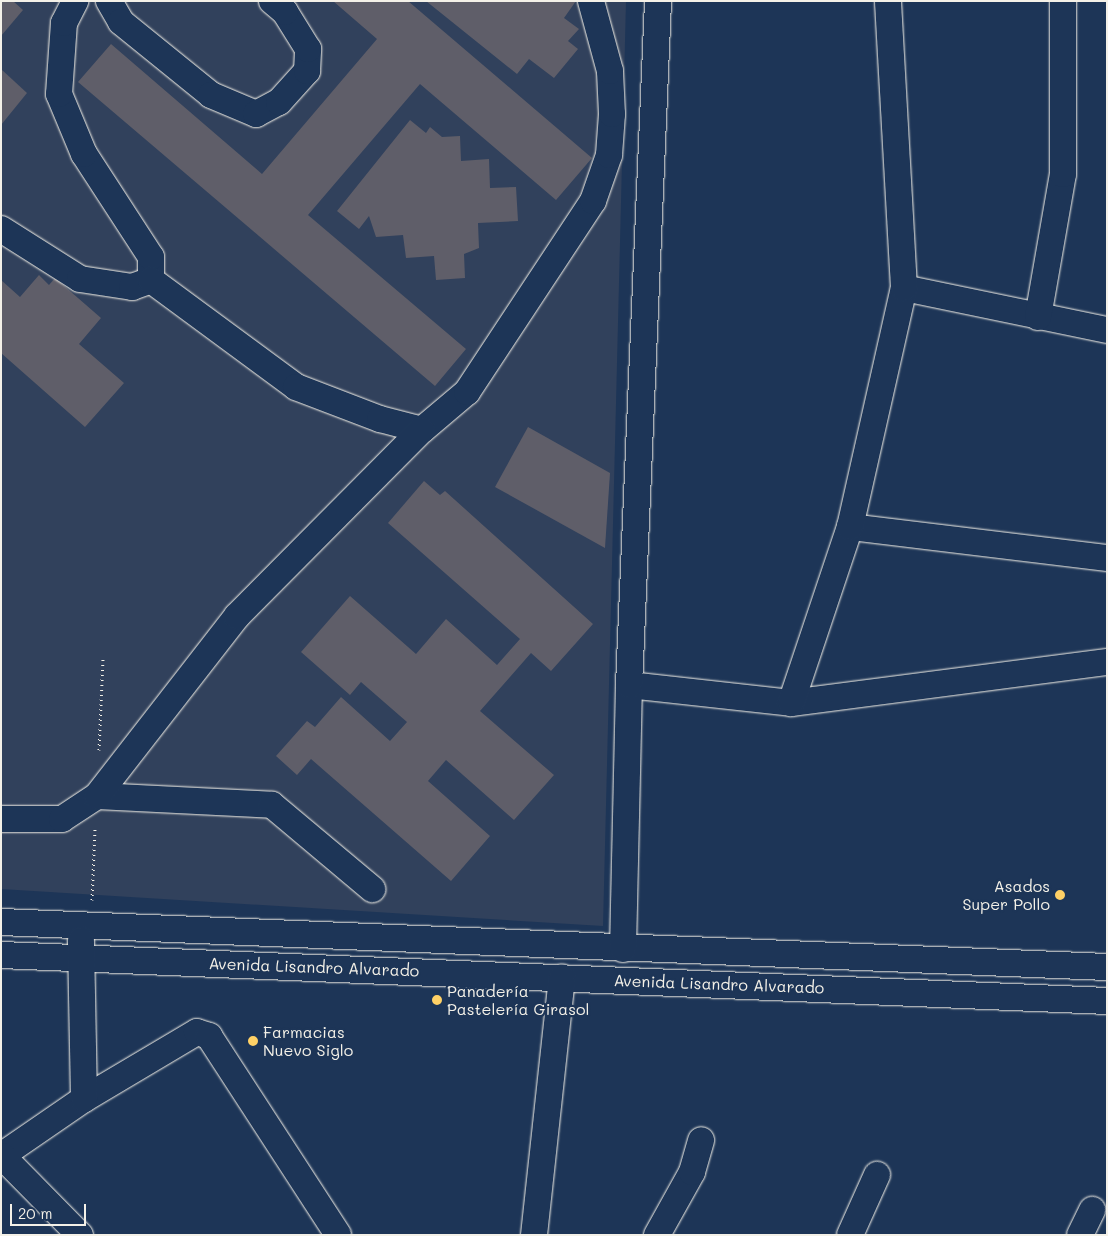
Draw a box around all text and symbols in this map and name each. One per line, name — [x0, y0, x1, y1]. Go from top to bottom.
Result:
place label: Asados Super Pollo — [963, 876, 1050, 914]
marker: Asados Super Pollo — [1054, 889, 1066, 901]
street label: Avenida Lisandro Alvarado — [208, 954, 420, 980]
street label: Avenida Lisandro Alvarado — [613, 971, 825, 997]
place label: Panadería Pastelería Girasol — [447, 981, 590, 1019]
marker: Panadería Pastelería Girasol — [431, 994, 443, 1006]
place label: Farmacias Nuevo Siglo — [263, 1022, 353, 1060]
marker: Farmacias Nuevo Siglo — [247, 1035, 259, 1047]
scale bar — [12, 1194, 89, 1226]
text: 20 m — [18, 1203, 52, 1223]

